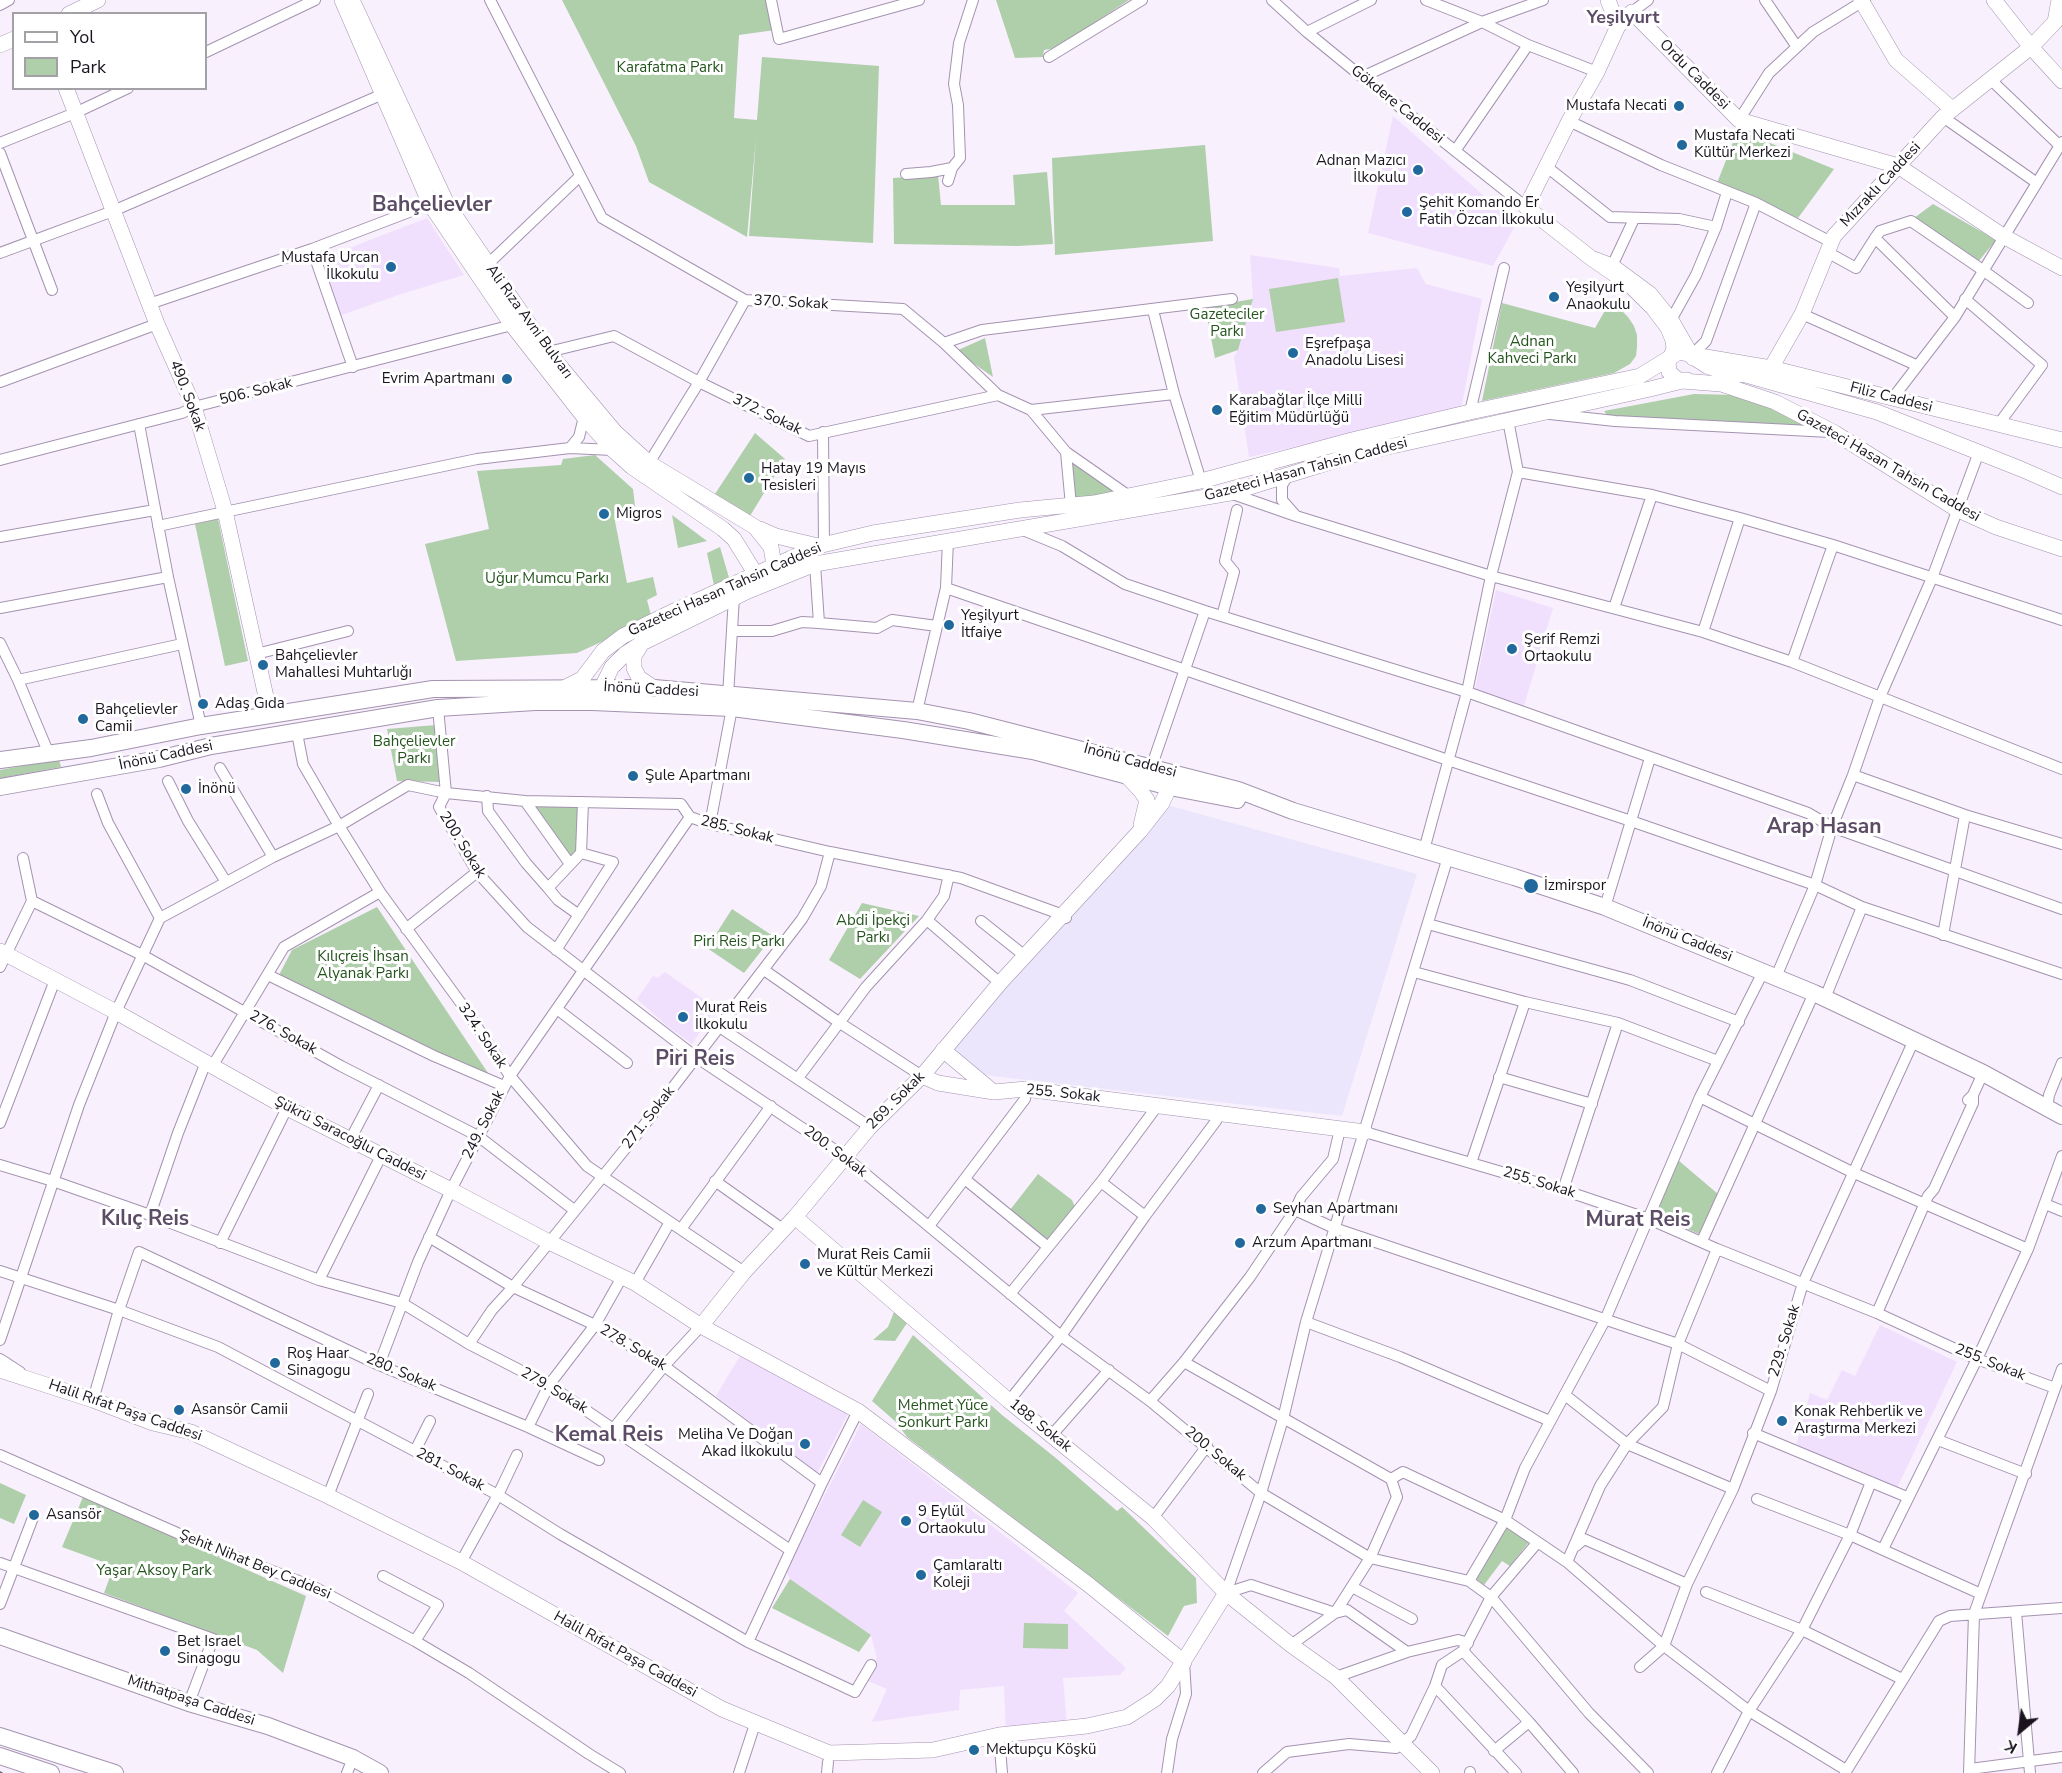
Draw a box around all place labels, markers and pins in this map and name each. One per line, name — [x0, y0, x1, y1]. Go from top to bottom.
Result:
place label: Mustafa Necati — [1566, 97, 1667, 115]
marker: Mustafa Necati — [1672, 99, 1686, 113]
place label: Mustafa Necati Kültür Merkezi — [1694, 127, 1795, 162]
marker: Mustafa Necati Kültür Merkezi — [1675, 138, 1689, 152]
place label: Adnan Mazıcı İlkokulu — [1316, 152, 1406, 187]
marker: Adnan Mazıcı İlkokulu — [1411, 163, 1425, 177]
place label: Şehit Komando Er Fatih Özcan İlkokulu — [1419, 194, 1554, 229]
marker: Şehit Komando Er Fatih Özcan İlkokulu — [1400, 205, 1414, 219]
place label: Mustafa Urcan İlkokulu — [281, 249, 379, 284]
marker: Mustafa Urcan İlkokulu — [384, 260, 398, 274]
place label: Yeşilyurt Anaokulu — [1566, 279, 1631, 314]
marker: Yeşilyurt Anaokulu — [1547, 290, 1561, 304]
place label: Eşrefpaşa Anadolu Lisesi — [1305, 335, 1404, 370]
marker: Eşrefpaşa Anadolu Lisesi — [1286, 346, 1300, 360]
place label: Evrim Apartmanı — [382, 370, 495, 388]
marker: Evrim Apartmanı — [500, 372, 514, 386]
place label: Karabağlar İlçe Milli Eğitim Müdürlüğü — [1229, 392, 1362, 427]
marker: Karabağlar İlçe Milli Eğitim Müdürlüğü — [1210, 403, 1224, 417]
place label: Hatay 19 Mayıs Tesisleri — [761, 460, 866, 495]
marker: Hatay 19 Mayıs Tesisleri — [742, 471, 756, 485]
place label: Migros — [616, 505, 662, 523]
marker: Migros — [597, 507, 611, 521]
place label: Yeşilyurt İtfaiye — [961, 607, 1019, 642]
marker: Yeşilyurt İtfaiye — [942, 618, 956, 632]
place label: Şerif Remzi Ortaokulu — [1524, 631, 1600, 666]
marker: Şerif Remzi Ortaokulu — [1505, 642, 1519, 656]
place label: Bahçelievler Mahallesi Muhtarlığı — [275, 647, 412, 682]
marker: Bahçelievler Mahallesi Muhtarlığı — [256, 658, 270, 672]
place label: Adaş Gıda — [215, 695, 285, 713]
marker: Adaş Gıda — [196, 697, 210, 711]
place label: Bahçelievler Camii — [95, 701, 178, 736]
marker: Bahçelievler Camii — [76, 712, 90, 726]
place label: Şule Apartmanı — [645, 767, 750, 785]
marker: Şule Apartmanı — [626, 769, 640, 783]
place label: İnönü — [198, 780, 236, 798]
marker: İnönü — [179, 782, 193, 796]
marker: İzmirspor — [1522, 877, 1540, 895]
place label: İzmirspor — [1544, 877, 1606, 895]
place label: Murat Reis İlkokulu — [695, 999, 767, 1034]
marker: Murat Reis İlkokulu — [676, 1010, 690, 1024]
place label: Seyhan Apartmanı — [1273, 1200, 1398, 1218]
marker: Seyhan Apartmanı — [1254, 1202, 1268, 1216]
place label: Arzum Apartmanı — [1252, 1234, 1372, 1252]
marker: Arzum Apartmanı — [1233, 1236, 1247, 1250]
place label: Murat Reis Camii ve Kültür Merkezi — [817, 1246, 933, 1281]
marker: Murat Reis Camii ve Kültür Merkezi — [798, 1257, 812, 1271]
place label: Roş Haar Sinagogu — [287, 1345, 351, 1380]
marker: Roş Haar Sinagogu — [268, 1356, 282, 1370]
place label: Asansör Camii — [191, 1401, 288, 1419]
marker: Asansör Camii — [172, 1403, 186, 1417]
place label: Konak Rehberlik ve Araştırma Merkezi — [1794, 1403, 1923, 1438]
marker: Konak Rehberlik ve Araştırma Merkezi — [1775, 1414, 1789, 1428]
place label: Meliha Ve Doğan Akad İlkokulu — [678, 1426, 793, 1461]
marker: Meliha Ve Doğan Akad İlkokulu — [798, 1437, 812, 1451]
place label: 9 Eylül Ortaokulu — [918, 1503, 986, 1538]
place label: Asansör — [46, 1506, 101, 1524]
marker: Asansör — [27, 1508, 41, 1522]
marker: 9 Eylül Ortaokulu — [899, 1514, 913, 1528]
place label: Çamlaraltı Koleji — [933, 1557, 1002, 1592]
marker: Çamlaraltı Koleji — [914, 1568, 928, 1582]
place label: Bet Israel Sinagogu — [177, 1633, 241, 1668]
marker: Bet Israel Sinagogu — [158, 1644, 172, 1658]
place label: Mektupçu Köşkü — [986, 1741, 1096, 1759]
marker: Mektupçu Köşkü — [967, 1743, 981, 1757]

